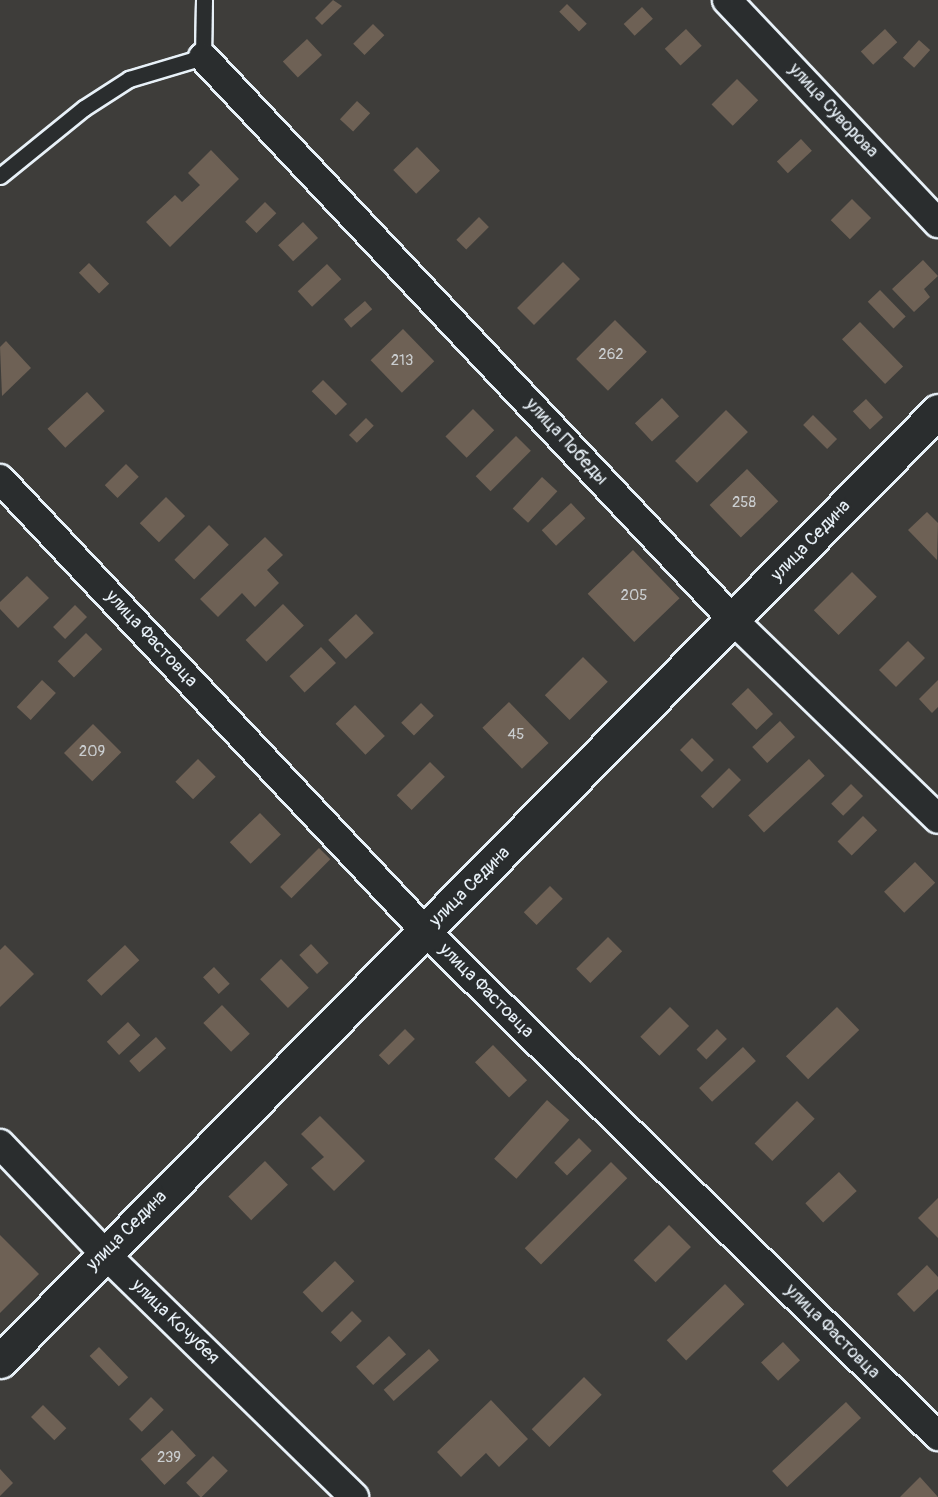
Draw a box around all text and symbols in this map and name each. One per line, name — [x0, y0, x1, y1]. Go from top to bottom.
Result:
street label: улица Суворова — [784, 59, 882, 163]
house number: 262 — [598, 346, 624, 364]
house number: 213 — [391, 352, 413, 370]
street label: улица Победы — [520, 394, 612, 490]
house number: 258 — [732, 494, 756, 512]
street label: улица Седина — [767, 496, 855, 586]
street label: улица Фастовца — [100, 586, 202, 692]
house number: 205 — [621, 587, 647, 605]
house number: 45 — [508, 726, 524, 744]
house number: 209 — [79, 743, 105, 761]
street label: улица Седина — [425, 842, 515, 932]
street label: улица Фастовца — [434, 939, 538, 1043]
street label: улица Седина — [82, 1186, 172, 1276]
street label: улица Кочубея — [127, 1275, 223, 1369]
street label: улица Фастовца — [780, 1280, 884, 1384]
house number: 239 — [157, 1449, 181, 1467]

